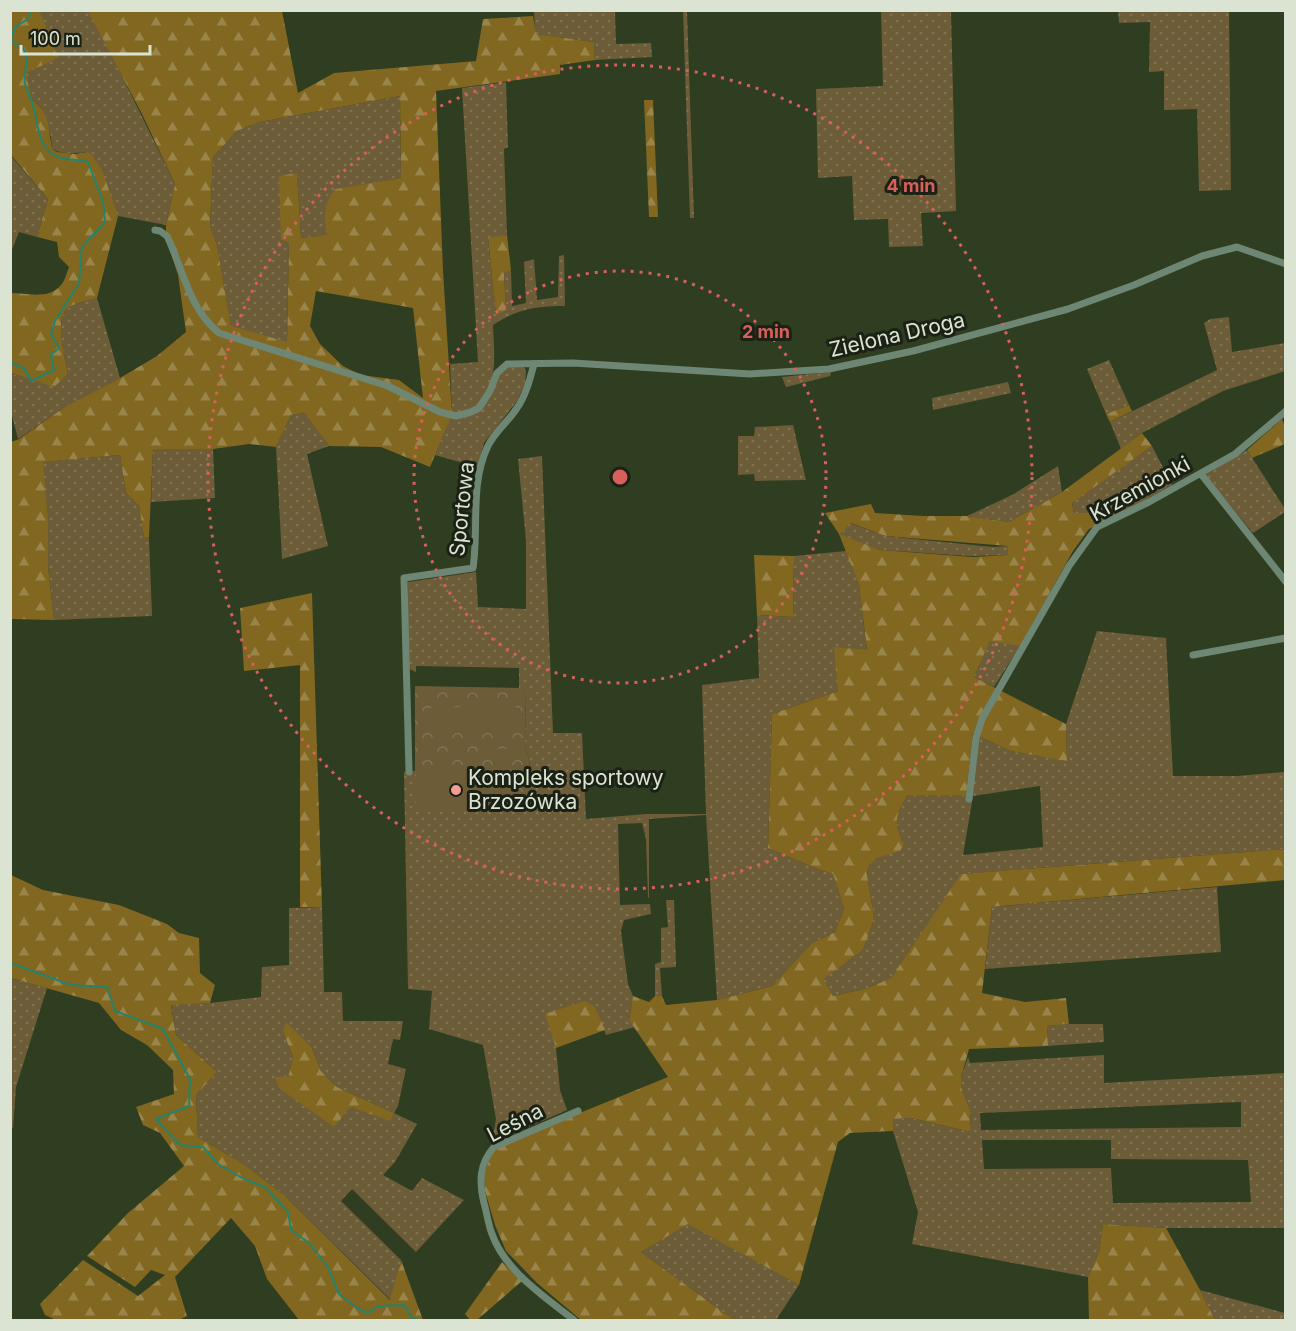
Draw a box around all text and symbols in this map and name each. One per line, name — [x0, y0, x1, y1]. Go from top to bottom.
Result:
scale bar — [21, 18, 150, 56]
text: 100 m — [30, 28, 81, 49]
text: 4 min — [887, 175, 935, 196]
street label: Zielona Droga — [827, 307, 967, 362]
text: 2 min — [742, 321, 790, 342]
street label: Krzemionki — [1085, 451, 1194, 526]
street label: Sportowa — [444, 460, 479, 558]
centre of rings — [610, 467, 630, 487]
place label: Kompleks sportowy Brzozówka — [468, 765, 664, 814]
marker: Kompleks sportowy Brzozówka — [449, 783, 463, 797]
street label: Leśna — [483, 1098, 547, 1147]

